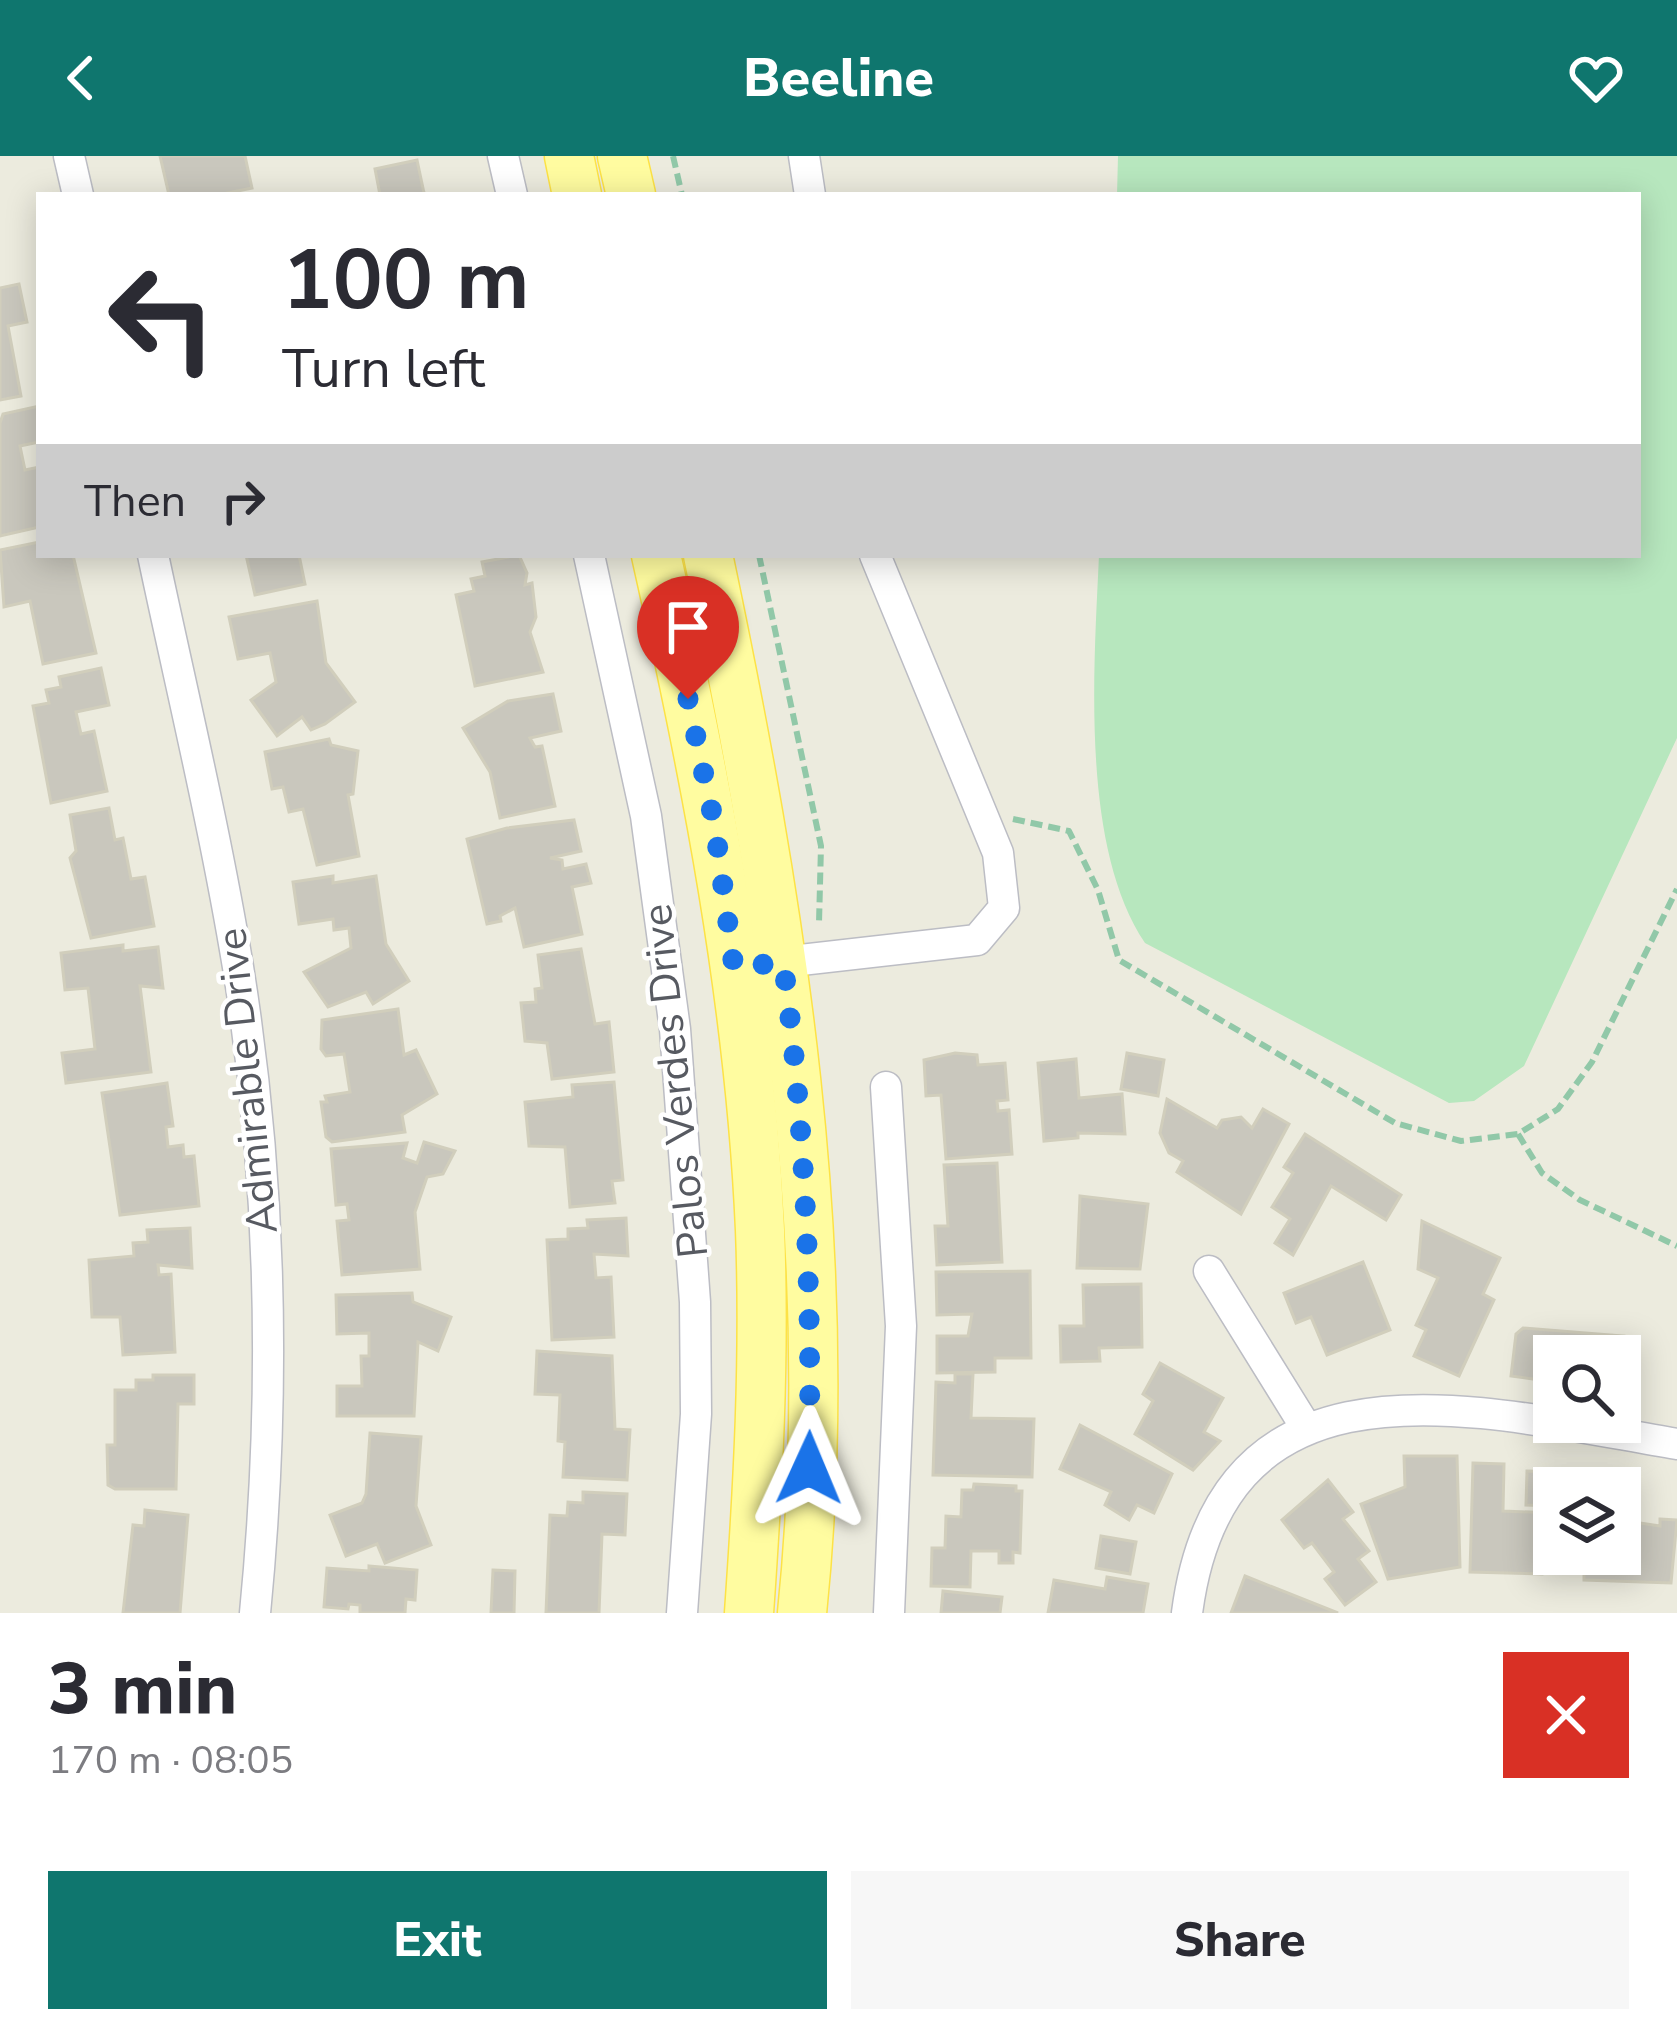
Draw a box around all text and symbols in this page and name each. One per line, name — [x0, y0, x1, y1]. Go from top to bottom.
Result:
text: Beeline — [743, 41, 934, 115]
icon: back — [48, 45, 114, 111]
icon: heart — [1563, 45, 1629, 111]
text: 100 m — [282, 223, 530, 338]
icon: left — [84, 240, 240, 396]
text: Turn left — [282, 332, 485, 406]
icon: right — [210, 468, 276, 534]
text: Then — [84, 471, 186, 532]
pin — [637, 576, 739, 699]
icon: arrive — [655, 594, 721, 660]
street label: Palos Verdes Drive — [629, 901, 722, 1261]
street label: Admirable Drive — [203, 925, 292, 1237]
map controls — [1533, 1335, 1641, 1575]
button: search — [1533, 1335, 1641, 1443]
position arrow — [746, 1405, 872, 1531]
button: layers — [1533, 1467, 1641, 1575]
text: 3 min — [48, 1640, 237, 1738]
button: close — [1503, 1652, 1629, 1778]
text: 170 m · 08:05 — [48, 1734, 293, 1787]
button: Exit — [48, 1871, 827, 2009]
button: Share — [851, 1871, 1629, 2009]

